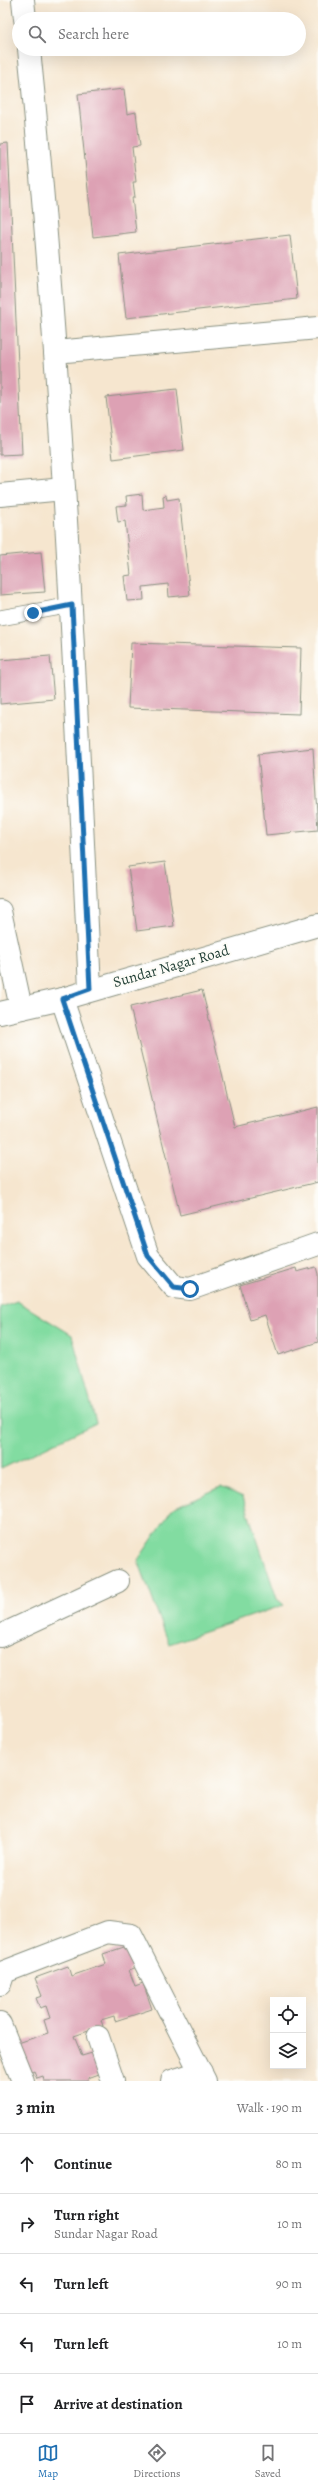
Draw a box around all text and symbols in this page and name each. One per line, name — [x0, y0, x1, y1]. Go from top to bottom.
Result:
search box — [12, 12, 306, 56]
icon: search — [26, 23, 48, 45]
text: Search here — [58, 24, 129, 44]
route end — [24, 604, 42, 622]
street label: Sundar Nagar Road — [111, 940, 232, 992]
route start — [181, 1280, 199, 1298]
map controls — [270, 1997, 306, 2069]
button: locate — [270, 1997, 306, 2033]
button: layers — [270, 2033, 306, 2069]
text: 3 min — [16, 2096, 55, 2119]
text: Walk · 190 m — [237, 2099, 302, 2116]
icon: ahead — [16, 2153, 38, 2175]
text: Continue — [54, 2154, 112, 2174]
text: 80 m — [275, 2155, 302, 2172]
text: Turn right — [54, 2205, 119, 2225]
icon: right — [16, 2213, 38, 2235]
text: 10 m — [277, 2215, 302, 2232]
text: Sundar Nagar Road — [54, 2225, 158, 2242]
icon: left — [16, 2273, 38, 2295]
text: Turn left — [54, 2274, 109, 2294]
text: 90 m — [276, 2275, 302, 2292]
icon: left — [16, 2333, 38, 2355]
text: Turn left — [54, 2334, 109, 2354]
text: 10 m — [277, 2335, 302, 2352]
icon: arrive — [16, 2393, 38, 2415]
text: Arrive at destination — [54, 2394, 183, 2414]
tab: Map — [37, 2442, 59, 2481]
tab: Directions — [133, 2442, 181, 2481]
tab: Saved — [255, 2442, 281, 2481]

